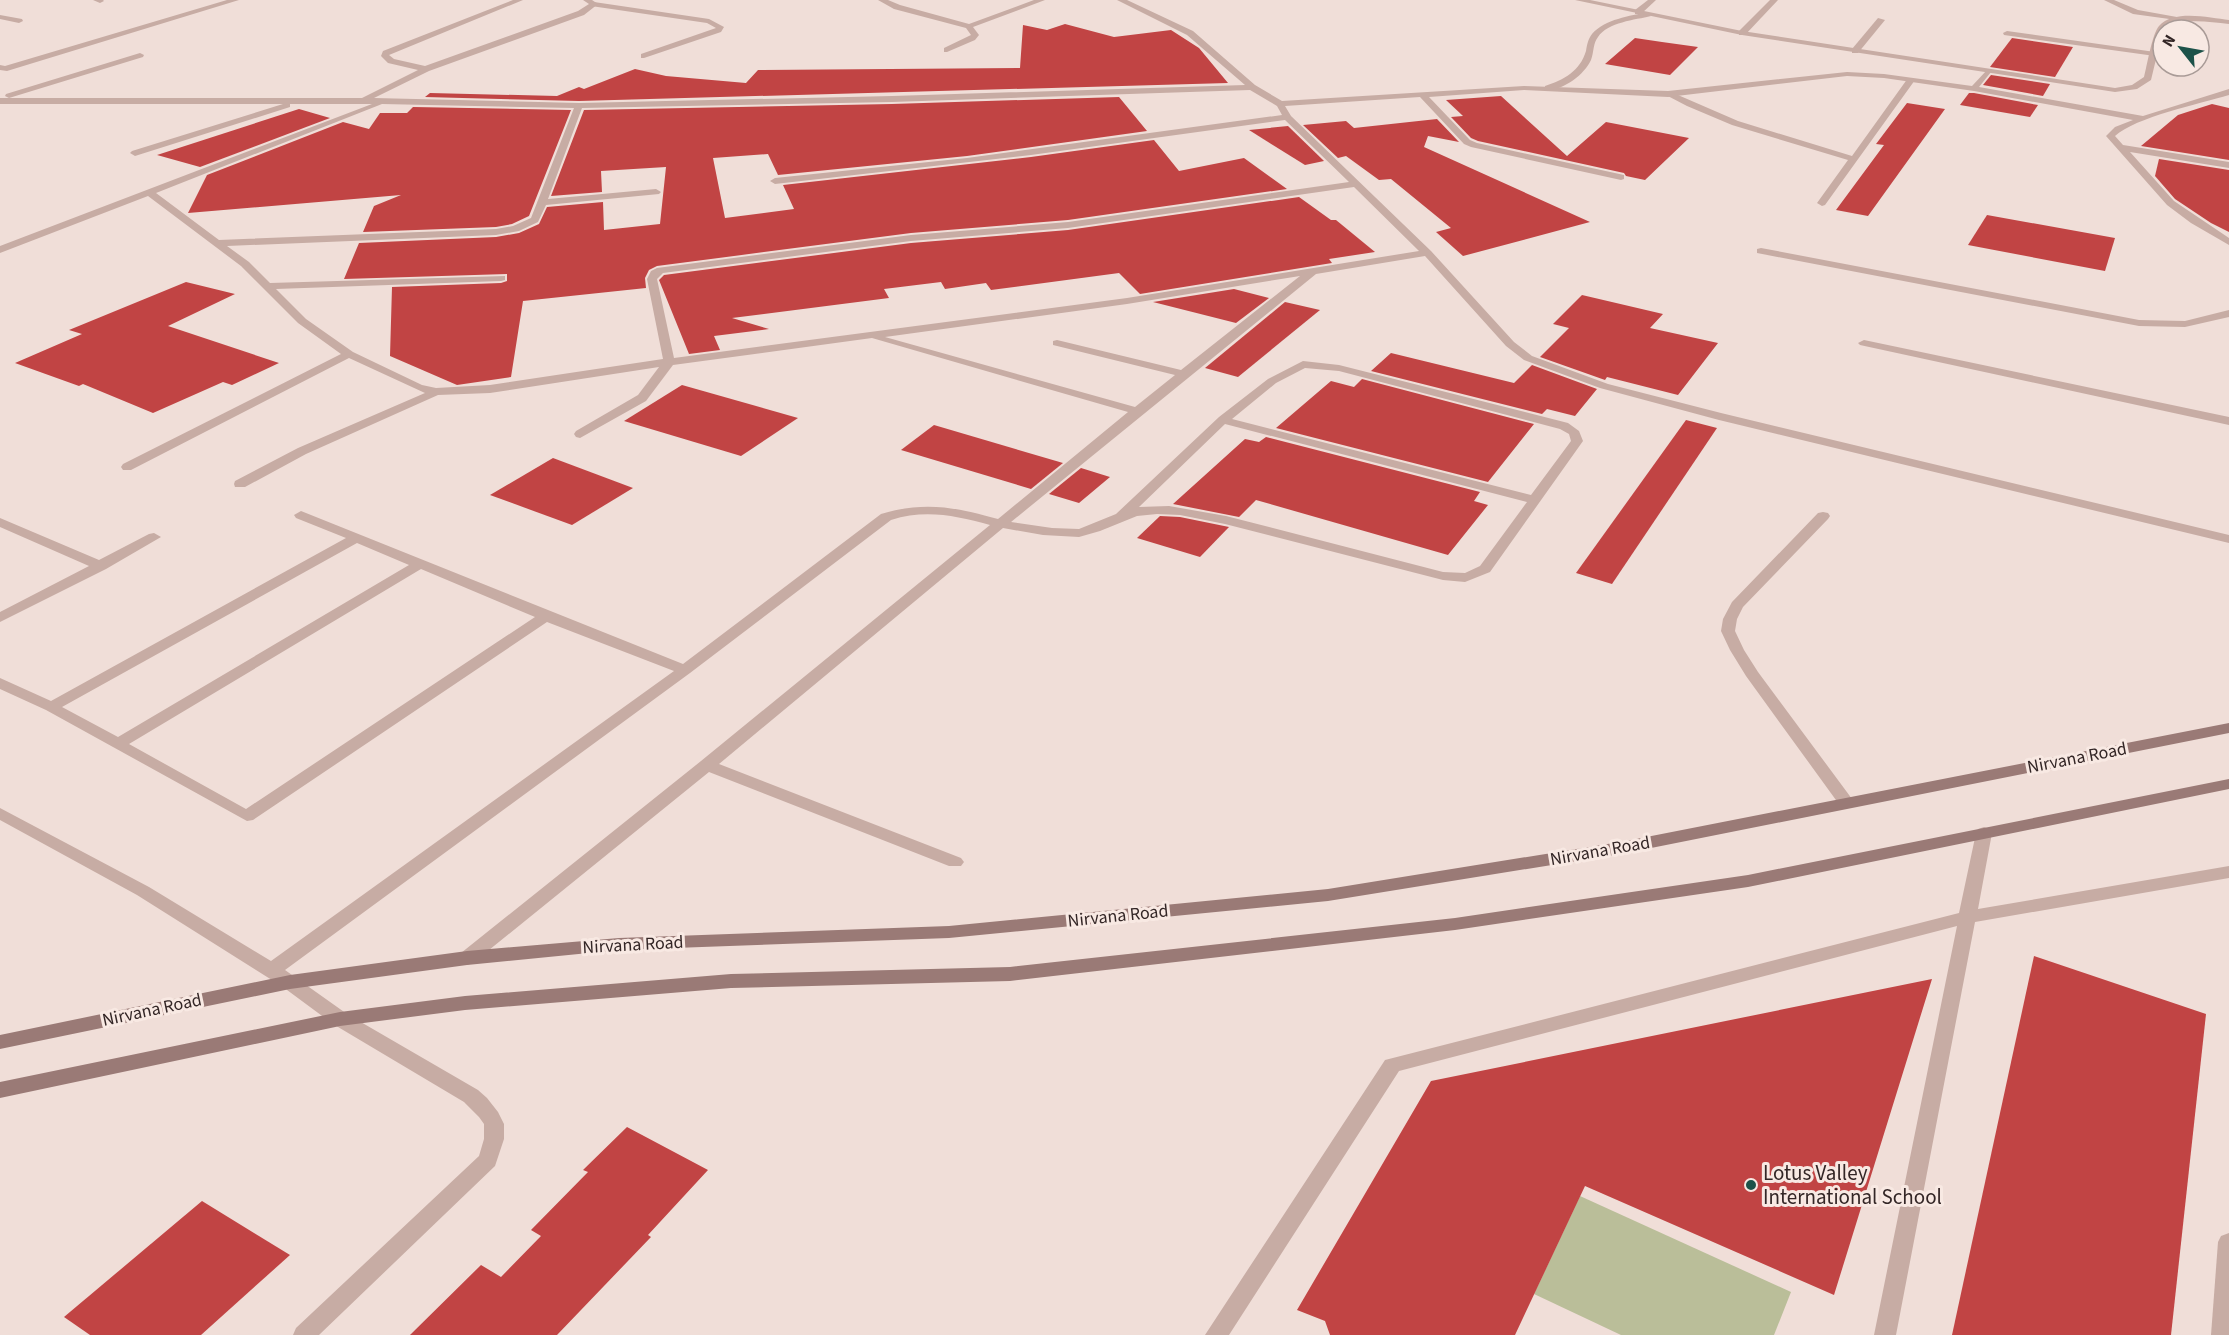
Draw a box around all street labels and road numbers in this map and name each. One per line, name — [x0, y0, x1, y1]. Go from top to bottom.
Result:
street label: Nirvana Road — [2025, 736, 2129, 780]
street label: Nirvana Road — [1548, 830, 1652, 872]
street label: Nirvana Road — [1066, 898, 1170, 934]
street label: Nirvana Road — [582, 930, 684, 960]
street label: Nirvana Road — [100, 987, 204, 1033]

